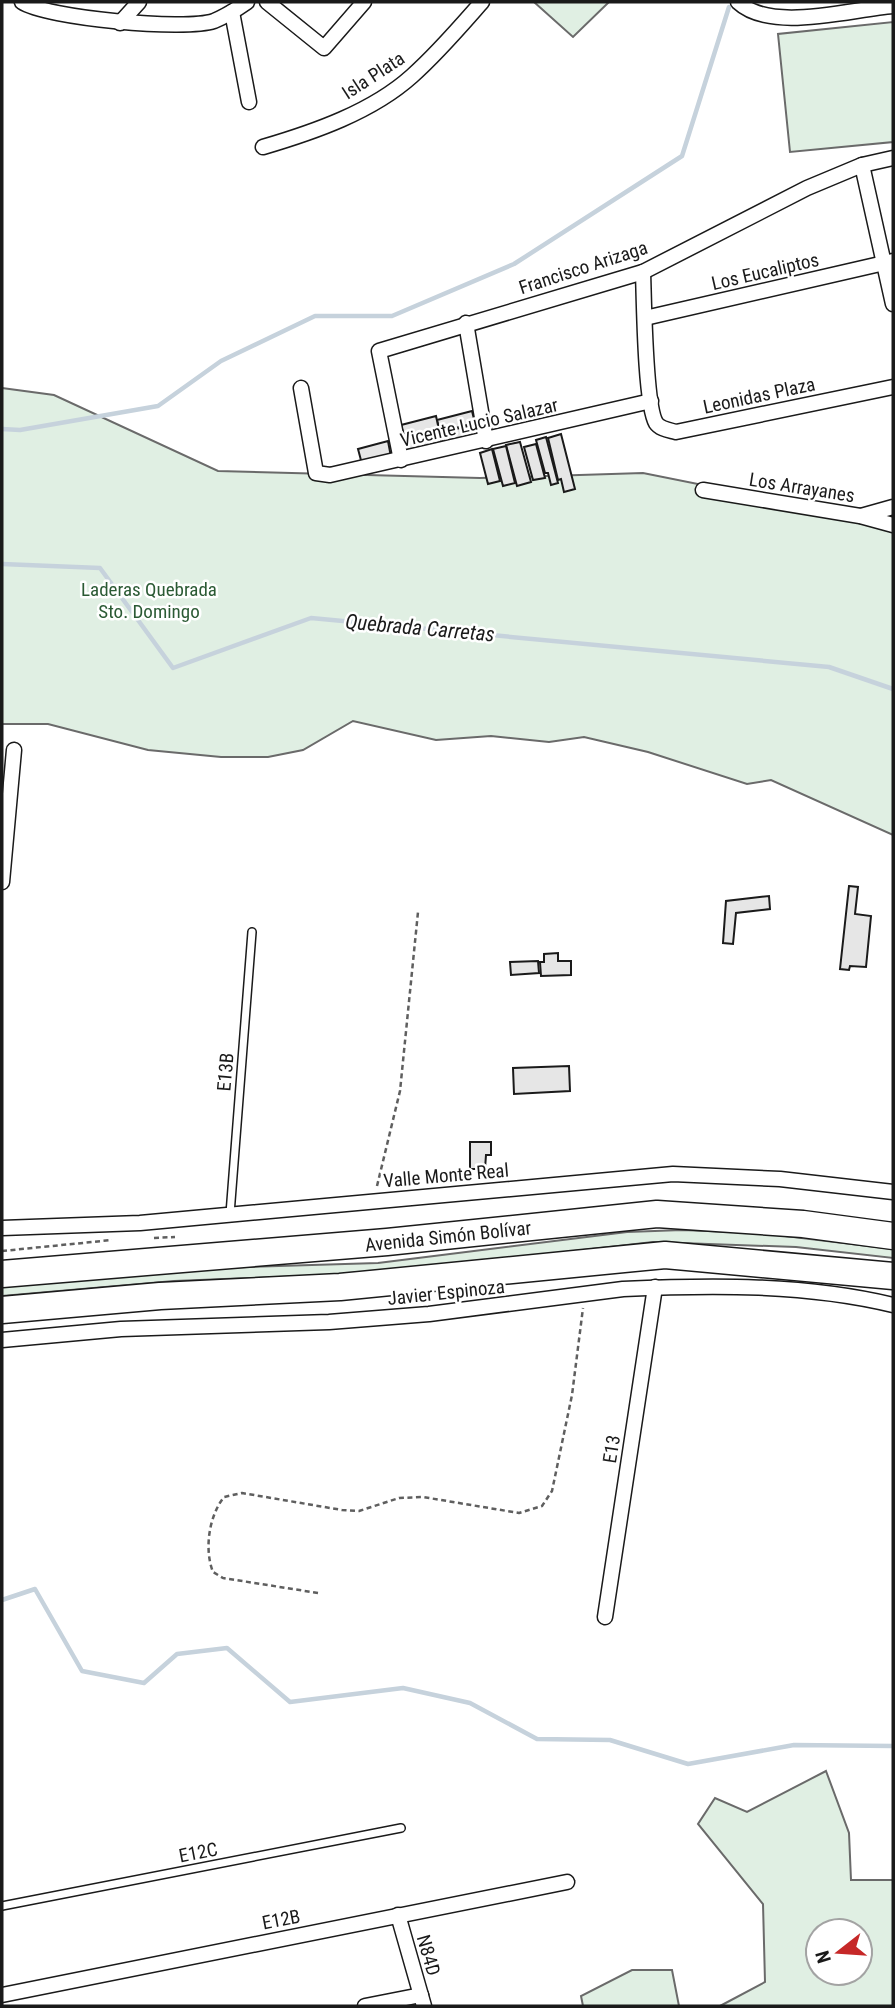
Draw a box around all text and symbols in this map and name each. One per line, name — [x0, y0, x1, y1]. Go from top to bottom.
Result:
street label: Isla Plata — [338, 47, 409, 104]
street label: Francisco Arizaga — [516, 236, 650, 299]
street label: Los Eucaliptos — [709, 248, 821, 295]
street label: Leonidas Plaza — [701, 372, 817, 419]
street label: Vicente Lucio Salazar — [398, 393, 560, 452]
street label: Los Arrayanes — [748, 468, 856, 507]
park label: Laderas Quebrada Sto. Domingo — [81, 578, 217, 623]
water label: Quebrada Carretas — [344, 610, 496, 646]
street label: E13B — [212, 1052, 239, 1092]
street label: Valle Monte Real — [382, 1159, 510, 1192]
street label: Avenida Simón Bolívar — [364, 1216, 533, 1257]
street label: Javier Espinoza — [386, 1275, 506, 1310]
street label: E13 — [598, 1433, 625, 1465]
street label: E12C — [177, 1837, 219, 1867]
street label: E12B — [260, 1905, 302, 1934]
north arrow — [804, 1917, 874, 1987]
street label: N84D — [412, 1932, 445, 1978]
text: N — [811, 1948, 836, 1966]

